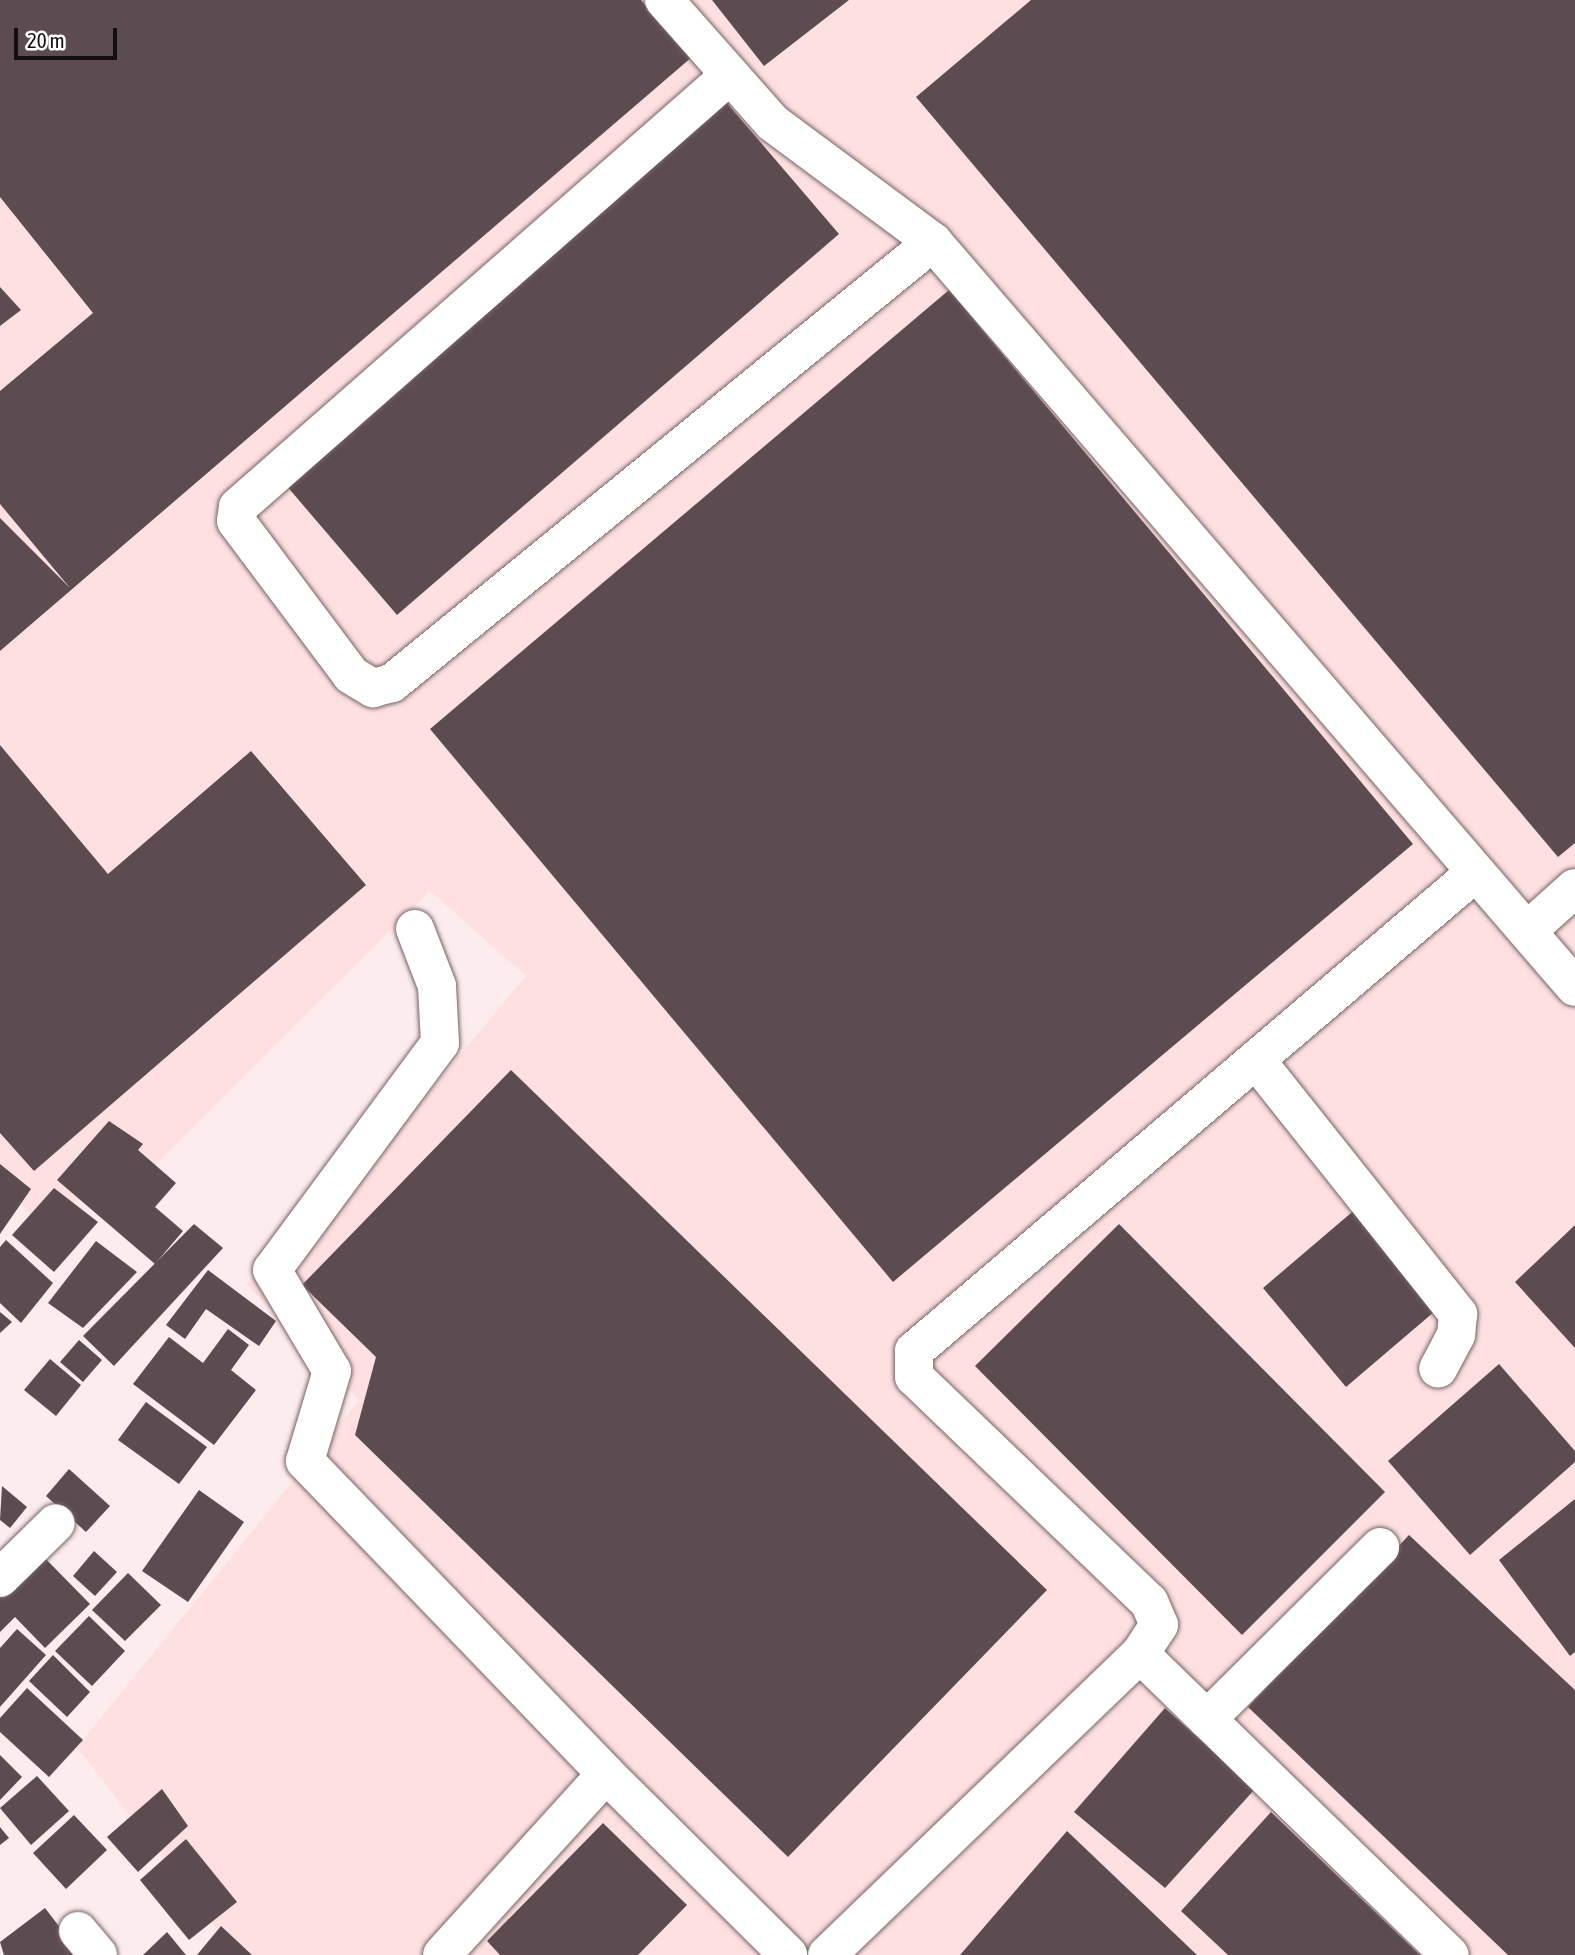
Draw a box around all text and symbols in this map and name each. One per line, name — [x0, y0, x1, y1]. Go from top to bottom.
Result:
scale bar — [18, 14, 121, 58]
text: 20 m — [27, 28, 65, 52]

